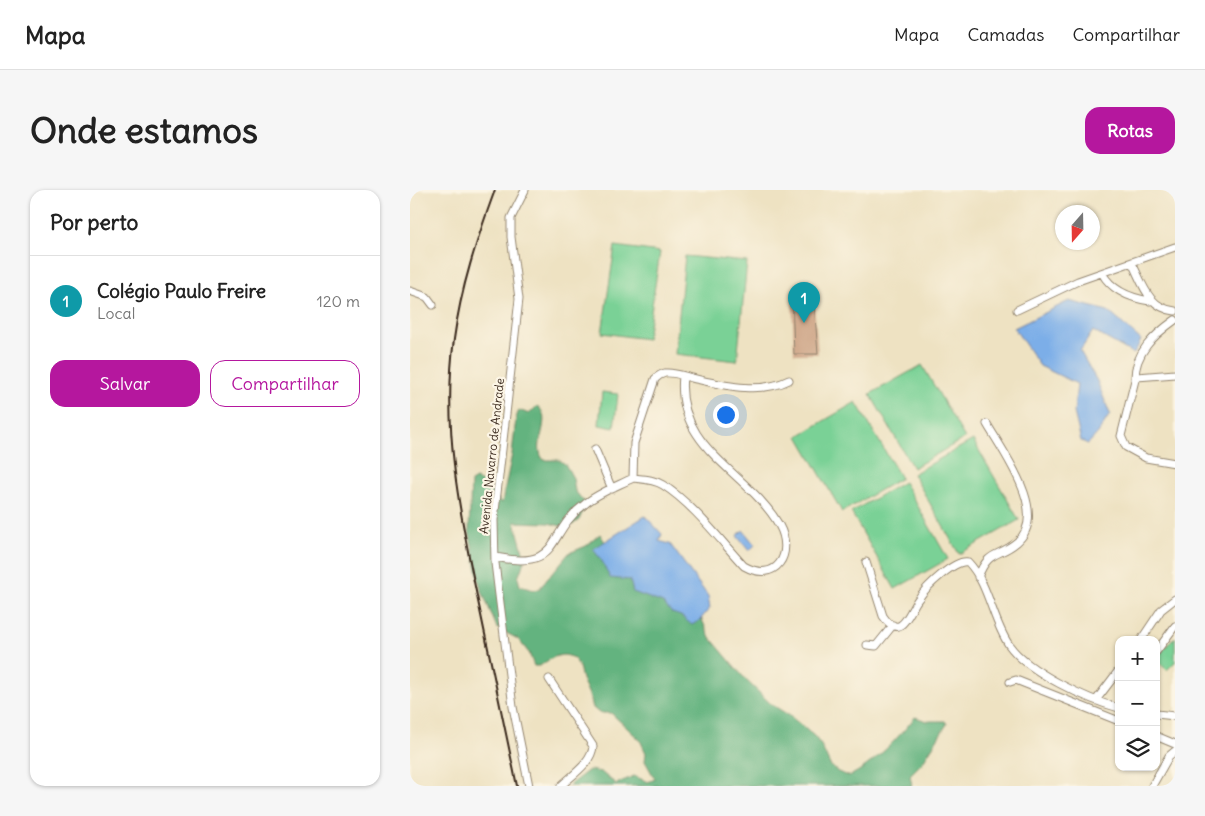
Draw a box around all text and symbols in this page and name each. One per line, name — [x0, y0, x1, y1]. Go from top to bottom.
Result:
text: Mapa — [25, 20, 85, 50]
text: Mapa — [894, 23, 939, 46]
text: Camadas — [967, 23, 1044, 46]
text: Compartilhar — [1072, 23, 1180, 46]
button: Rotas — [1085, 107, 1175, 154]
text: Onde estamos — [30, 108, 258, 152]
north arrow — [1055, 205, 1100, 250]
text: Por perto — [50, 209, 138, 236]
text: Colégio Paulo Freire — [97, 279, 266, 303]
pin: 1 — [788, 282, 820, 323]
text: 1 — [63, 291, 69, 311]
text: 120 m — [317, 291, 360, 311]
text: Local — [97, 303, 135, 323]
button: Salvar — [50, 360, 200, 407]
button: Compartilhar — [210, 360, 360, 407]
street label: Avenida Navarro de Andrade — [476, 377, 507, 534]
your location — [713, 402, 739, 428]
map controls — [1115, 636, 1160, 771]
button: + — [1115, 636, 1160, 681]
button: − — [1115, 681, 1160, 726]
button: layers — [1115, 726, 1160, 771]

